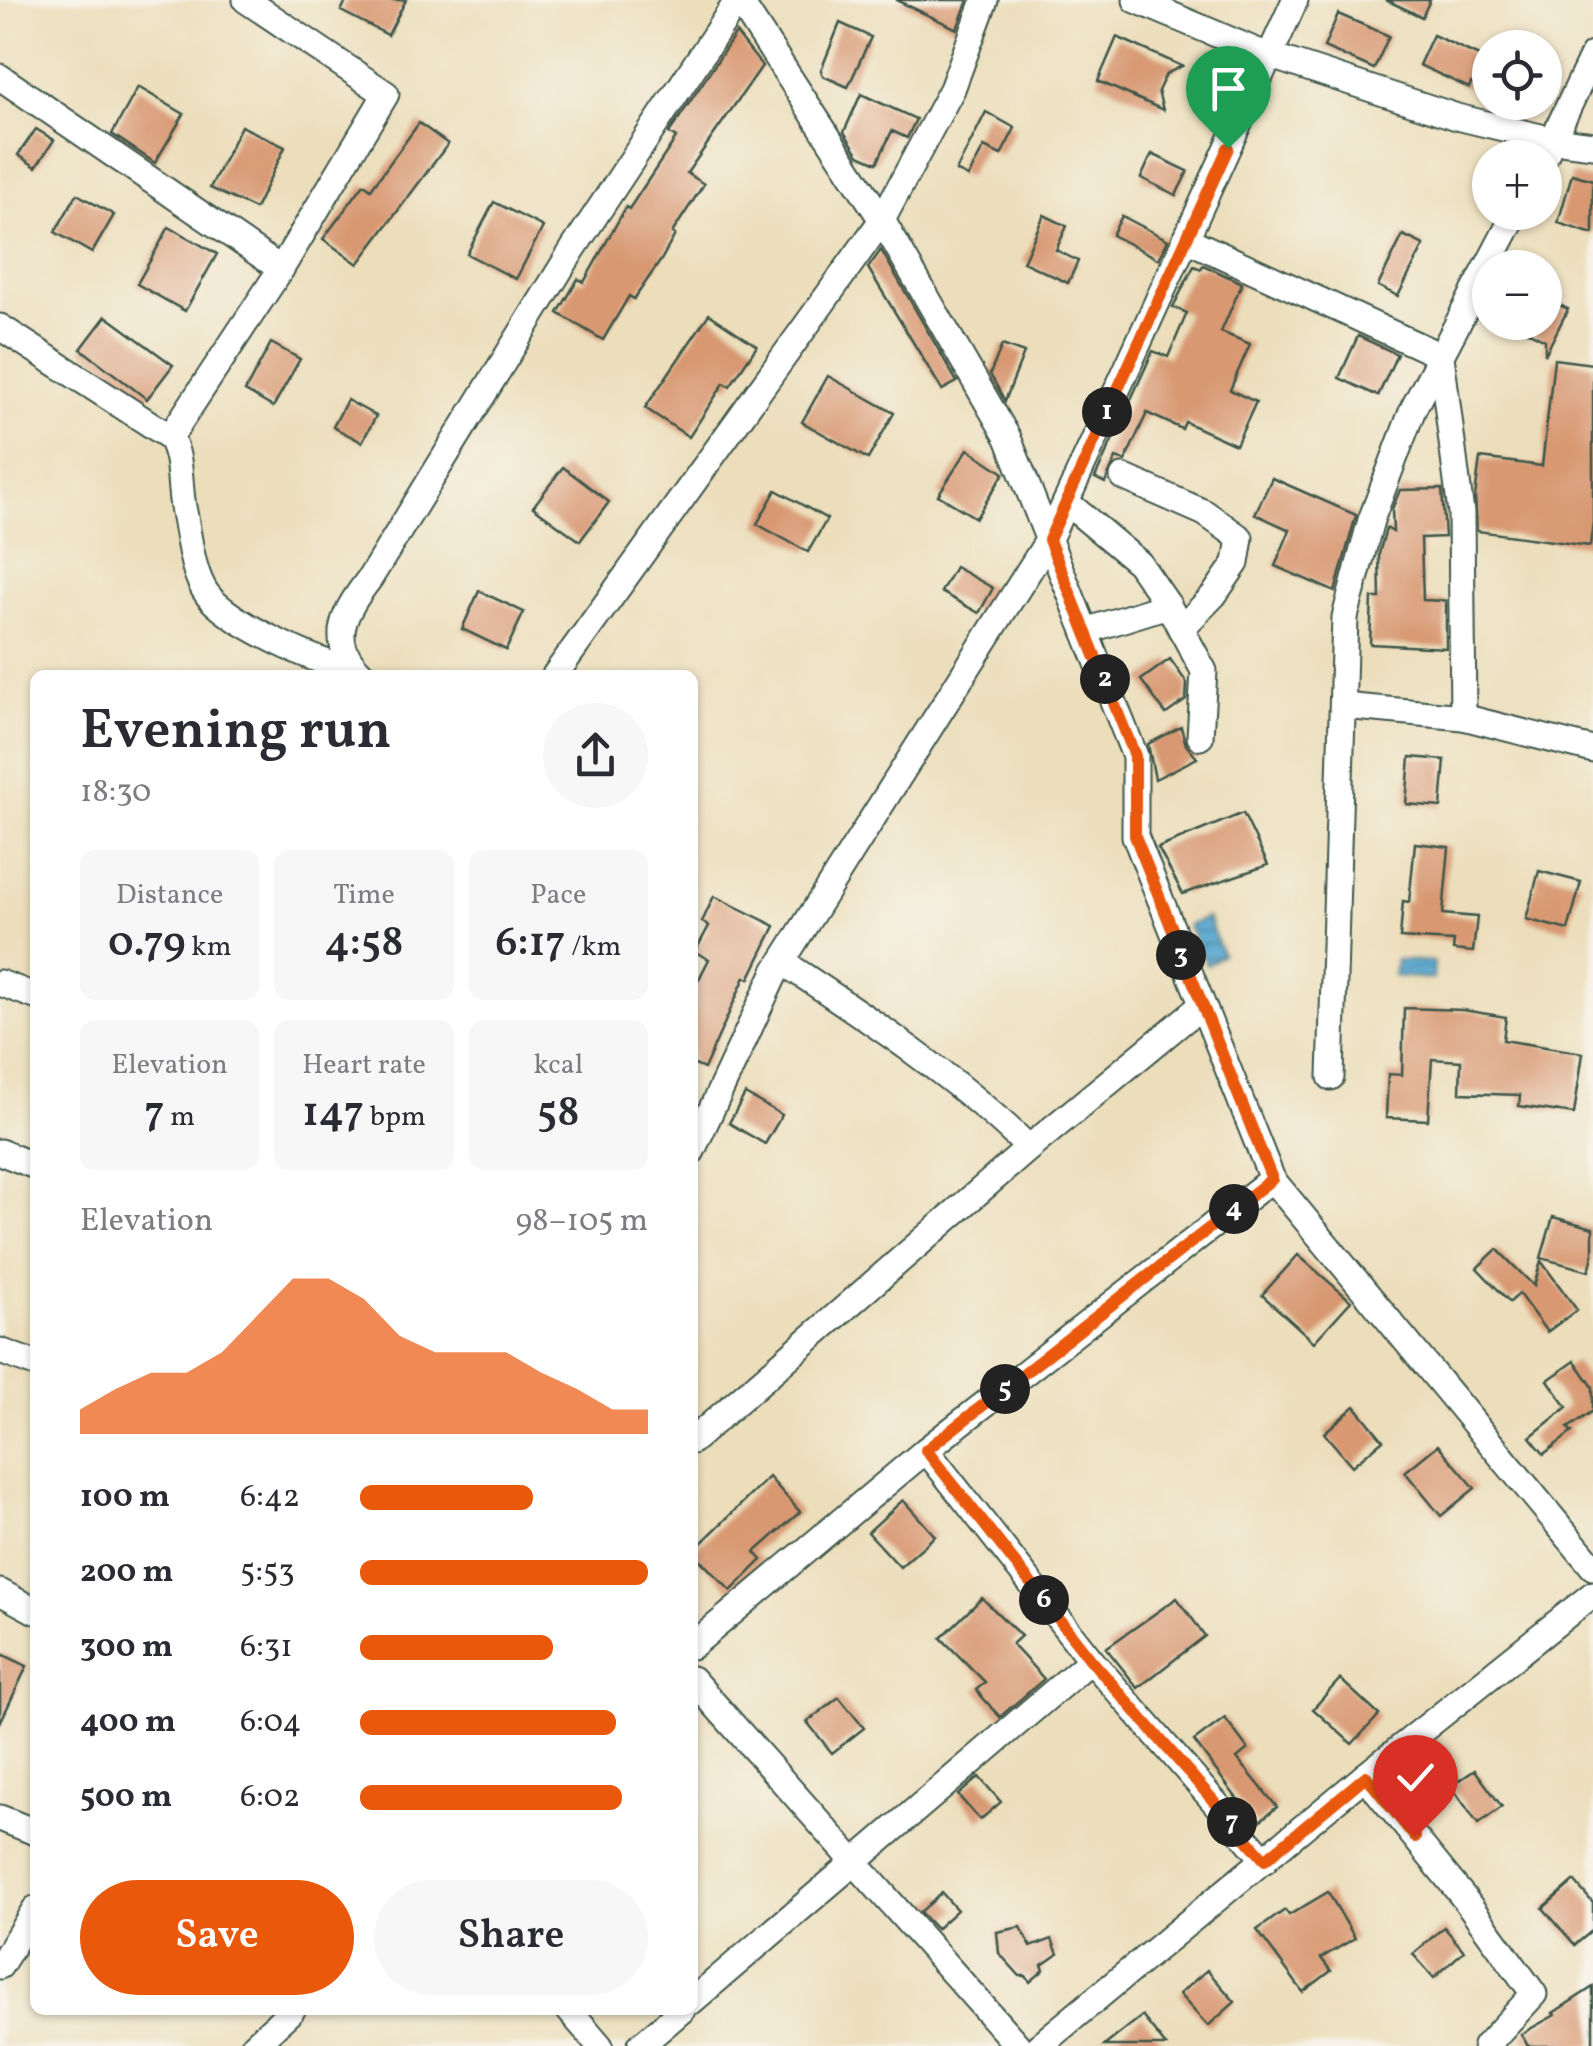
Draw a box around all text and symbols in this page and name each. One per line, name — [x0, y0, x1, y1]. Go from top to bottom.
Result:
map controls — [1472, 30, 1562, 340]
button: locate — [1472, 30, 1562, 120]
pin — [1186, 46, 1271, 149]
icon: arrive — [1201, 61, 1256, 116]
button: + — [1472, 140, 1562, 230]
button: − — [1472, 250, 1562, 340]
pin: 1 — [1082, 387, 1132, 437]
text: 1 — [1101, 392, 1113, 431]
pin: 2 — [1080, 654, 1130, 704]
text: 2 — [1098, 659, 1112, 698]
text: Evening run — [80, 695, 392, 771]
button: share — [543, 703, 648, 808]
text: 18:30 — [80, 771, 151, 815]
text: Distance — [116, 876, 223, 915]
text: Time — [333, 876, 395, 915]
text: Pace — [530, 876, 586, 915]
text: 0.79 — [108, 915, 186, 974]
text: 4:58 — [325, 915, 403, 974]
text: 6:17 — [495, 915, 566, 974]
text: km — [186, 928, 231, 967]
text: /km — [566, 928, 621, 967]
pin: 3 — [1156, 930, 1206, 980]
text: 3 — [1174, 935, 1188, 974]
text: Elevation — [111, 1046, 228, 1085]
text: Heart rate — [302, 1046, 426, 1085]
text: kcal — [533, 1046, 583, 1085]
text: 7 — [144, 1085, 165, 1144]
text: 147 — [302, 1085, 364, 1144]
text: 58 — [537, 1085, 580, 1144]
text: m — [165, 1098, 195, 1137]
text: bpm — [364, 1098, 426, 1137]
pin: 4 — [1209, 1184, 1259, 1234]
text: 4 — [1226, 1189, 1242, 1228]
text: Elevation — [80, 1200, 213, 1244]
text: 98–105 m — [516, 1200, 648, 1244]
pin: 5 — [980, 1364, 1030, 1414]
text: 5 — [998, 1369, 1012, 1408]
text: 100 m — [80, 1476, 170, 1520]
text: 6:42 — [240, 1476, 300, 1520]
text: 200 m — [80, 1551, 174, 1595]
text: 5:53 — [240, 1551, 295, 1595]
pin: 6 — [1019, 1575, 1069, 1625]
text: 6 — [1036, 1580, 1052, 1619]
text: 300 m — [80, 1626, 173, 1670]
text: 6:31 — [240, 1626, 293, 1670]
text: 400 m — [80, 1701, 176, 1745]
text: 6:04 — [240, 1701, 301, 1745]
pin — [1373, 1735, 1458, 1838]
icon: check — [1388, 1750, 1443, 1805]
text: 500 m — [80, 1776, 172, 1820]
text: 6:02 — [240, 1776, 300, 1820]
pin: 7 — [1207, 1797, 1257, 1847]
text: 7 — [1225, 1802, 1239, 1841]
button: Save — [80, 1880, 354, 1995]
button: Share — [374, 1880, 648, 1995]

